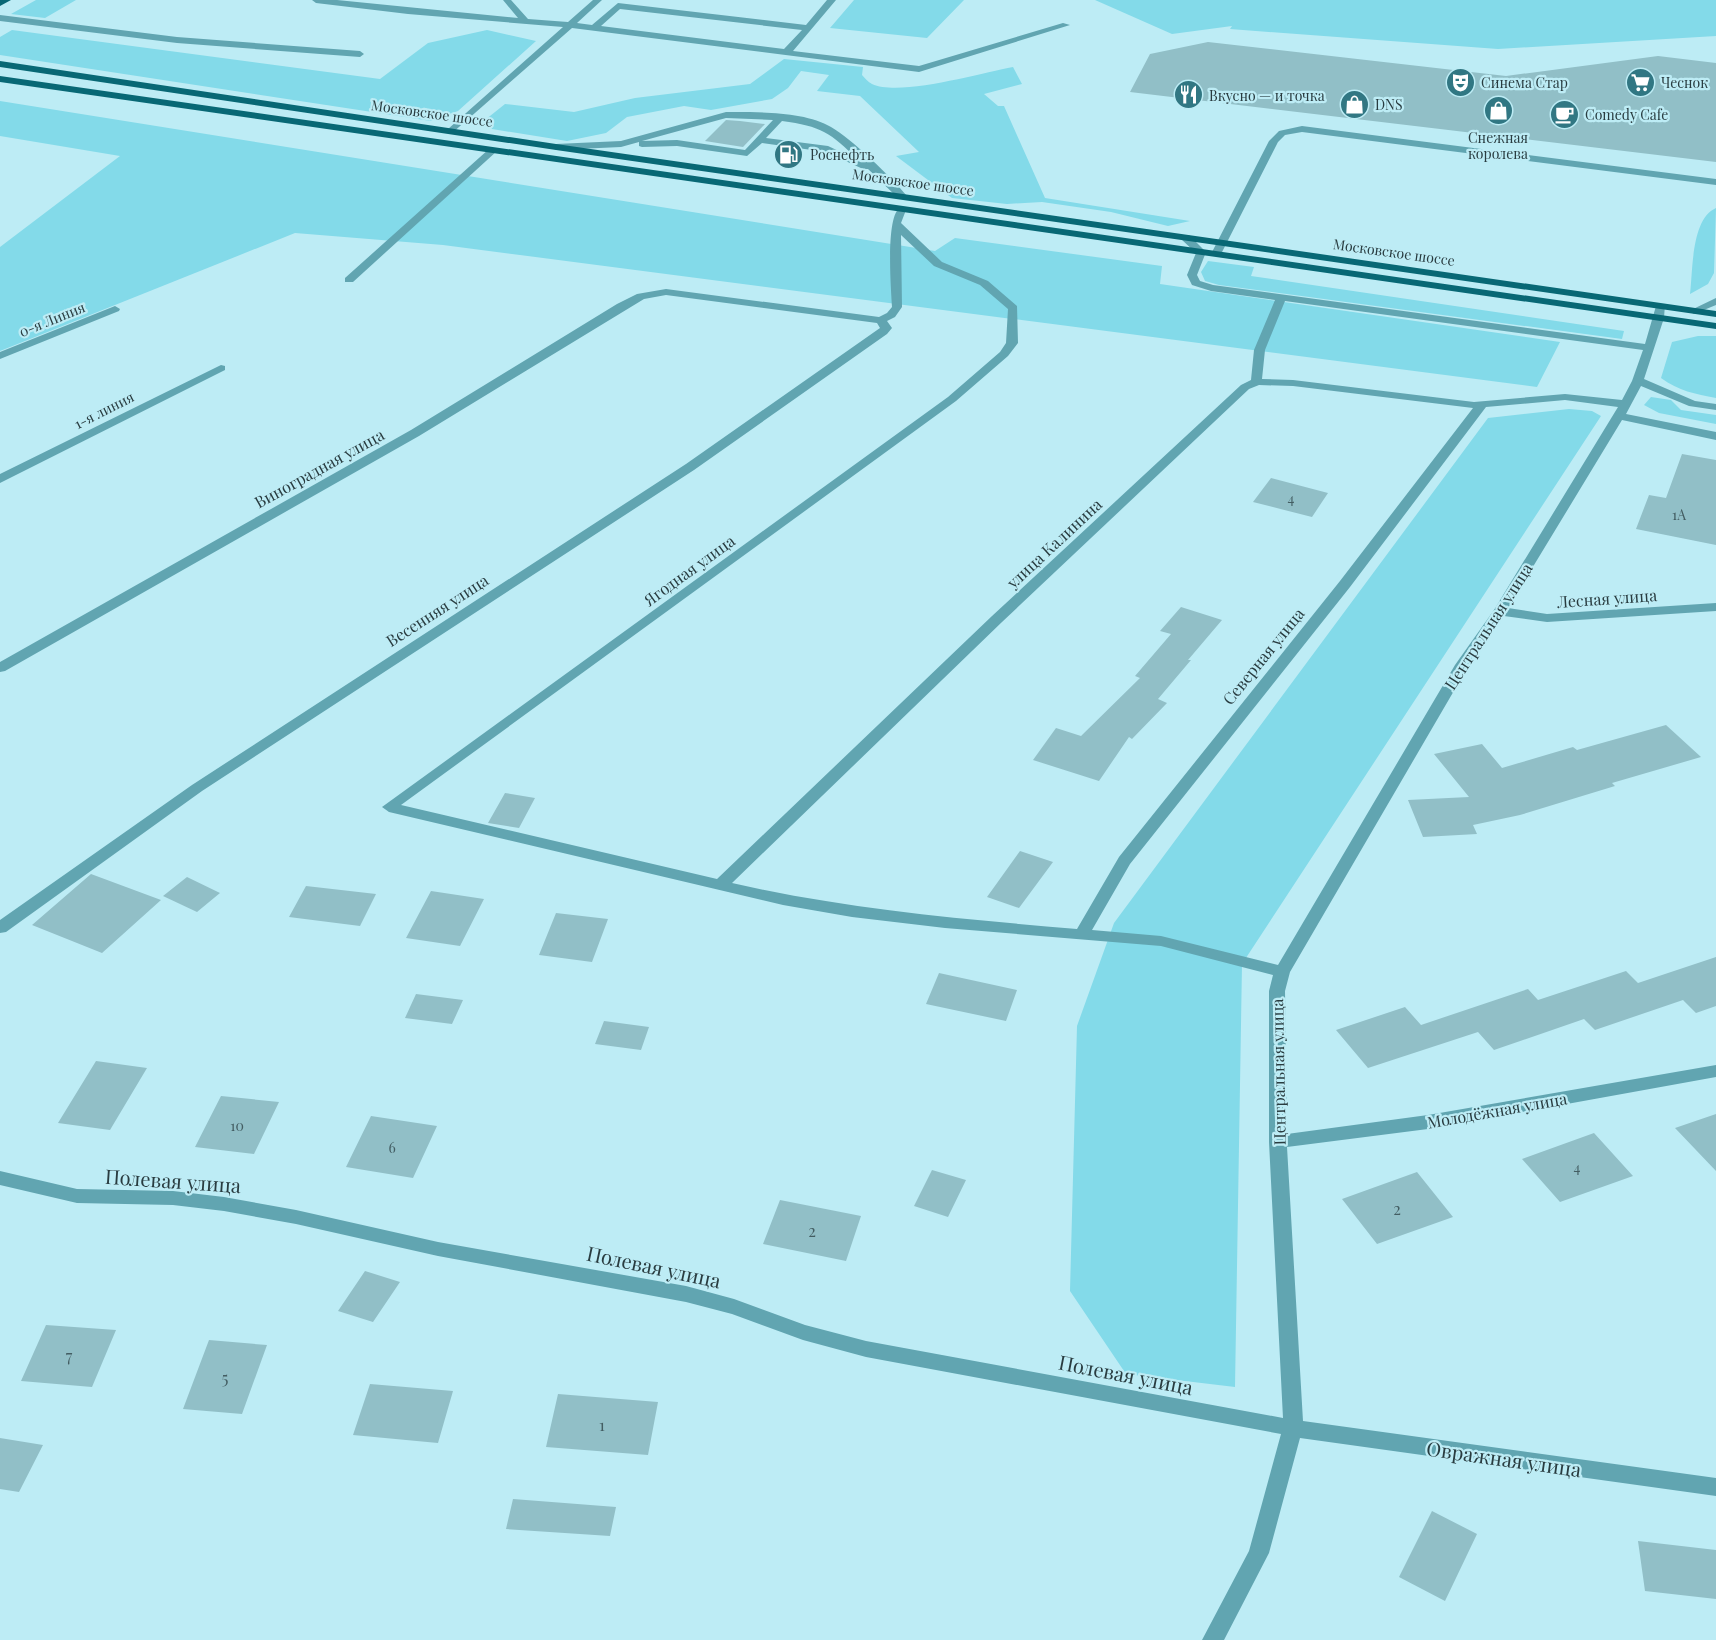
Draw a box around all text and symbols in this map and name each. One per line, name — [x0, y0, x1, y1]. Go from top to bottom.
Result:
theatre icon: Синема Стар — [1444, 66, 1476, 98]
supermarket icon: Чеснок — [1624, 66, 1656, 98]
place label: Синема Стар — [1481, 73, 1568, 92]
place label: Чеснок — [1661, 73, 1708, 92]
restaurant icon: Вкусно — и точка — [1172, 79, 1204, 111]
place label: Вкусно — и точка — [1209, 86, 1325, 105]
shop icon: DNS — [1338, 88, 1370, 120]
shop icon: Снежная королева — [1482, 94, 1514, 126]
street label: Московское шоссе — [370, 95, 494, 131]
place label: DNS — [1375, 95, 1402, 114]
cafe icon: Comedy Cafe — [1548, 98, 1580, 130]
place label: Comedy Cafe — [1585, 105, 1668, 124]
place label: Снежная королева — [1468, 128, 1528, 163]
fuel station icon: Роснефть — [773, 138, 805, 170]
place label: Роснефть — [810, 145, 874, 164]
street label: Московское шоссе — [851, 164, 975, 200]
street label: Московское шоссе — [1332, 234, 1456, 270]
street label: 0-я Линия — [16, 297, 88, 341]
street label: 1-я линия — [71, 387, 137, 433]
street label: Виноградная улица — [250, 424, 388, 512]
house number: 4 — [1288, 489, 1295, 508]
street label: улица Калинина — [1001, 494, 1106, 593]
house number: 1А — [1672, 505, 1686, 524]
street label: Ягодная улица — [638, 530, 739, 611]
street label: Центральная улица — [1439, 559, 1537, 693]
street label: Весенняя улица — [382, 569, 492, 651]
street label: Лесная улица — [1555, 584, 1658, 612]
street label: Северная улица — [1217, 603, 1309, 709]
street label: Центральная улица — [1266, 998, 1290, 1146]
street label: Молодёжная улица — [1426, 1087, 1569, 1133]
house number: 10 — [230, 1116, 244, 1135]
house number: 6 — [388, 1138, 396, 1157]
house number: 4 — [1574, 1158, 1581, 1177]
street label: Полевая улица — [104, 1162, 242, 1198]
house number: 2 — [1393, 1198, 1401, 1219]
house number: 2 — [808, 1220, 816, 1241]
street label: Полевая улица — [585, 1239, 724, 1293]
house number: 7 — [66, 1345, 73, 1366]
street label: Полевая улица — [1057, 1348, 1196, 1400]
house number: 5 — [222, 1367, 228, 1388]
house number: 1 — [599, 1414, 605, 1435]
street label: Овражная улица — [1425, 1434, 1583, 1482]

